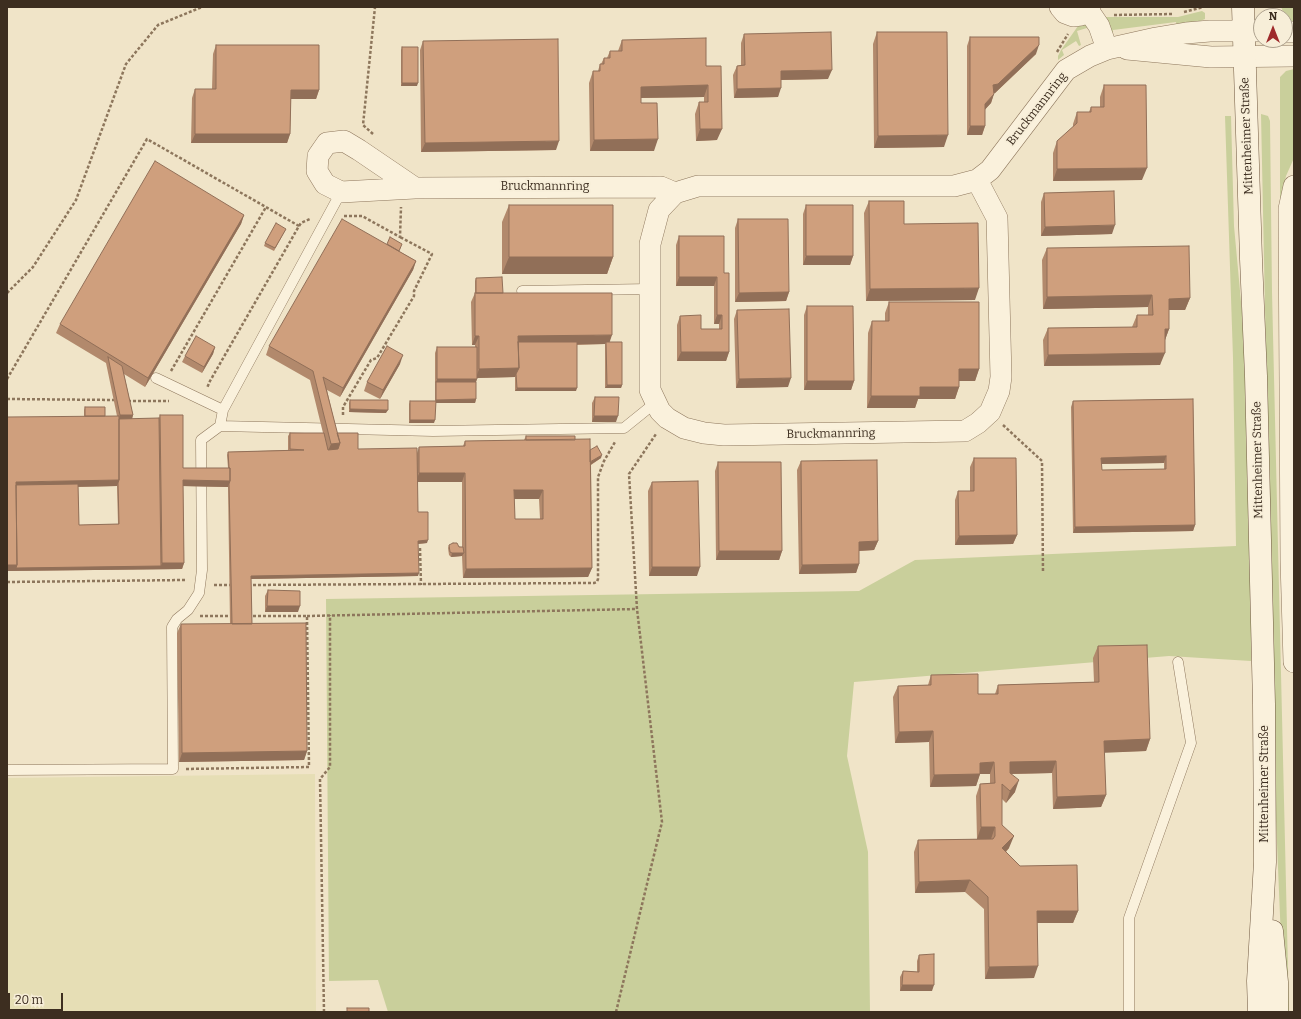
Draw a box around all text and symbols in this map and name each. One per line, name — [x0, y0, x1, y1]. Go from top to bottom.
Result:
north arrow — [1253, 8, 1293, 48]
text: N — [1269, 10, 1277, 23]
street label: Bruckmannring — [1004, 70, 1070, 148]
street label: Mittenheimer Straße — [1238, 77, 1256, 195]
street label: Bruckmannring — [501, 180, 589, 194]
street label: Mittenheimer Straße — [1250, 401, 1266, 519]
street label: Bruckmannring — [786, 426, 876, 442]
street label: Mittenheimer Straße — [1258, 725, 1272, 843]
scale bar — [10, 985, 65, 1011]
text: 20 m — [15, 993, 43, 1007]

